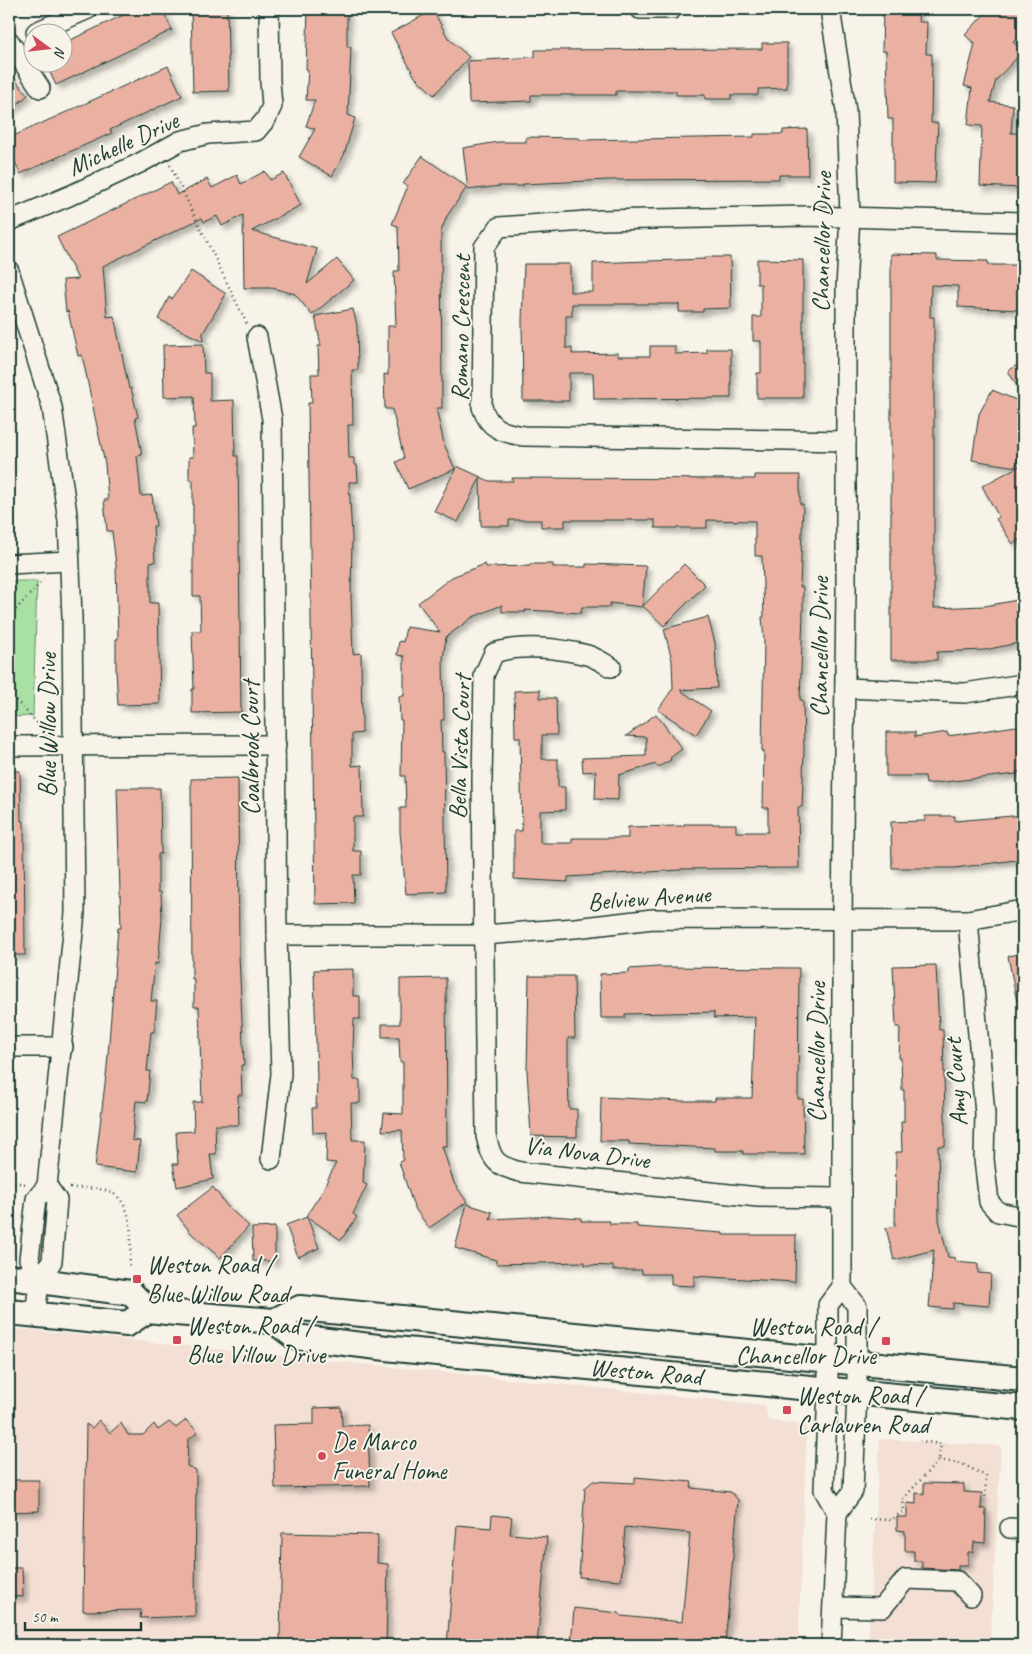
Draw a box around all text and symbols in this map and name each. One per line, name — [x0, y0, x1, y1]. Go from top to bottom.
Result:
north arrow — [22, 22, 72, 72]
text: N — [50, 45, 69, 60]
street label: Michelle Drive — [63, 104, 185, 184]
street label: Chancellor Drive — [805, 170, 839, 312]
street label: Romano Crescent — [444, 252, 478, 401]
street label: Chancellor Drive — [804, 575, 836, 717]
street label: Blue Willow Drive — [32, 651, 64, 797]
street label: Bella Vista Court — [441, 671, 479, 820]
street label: Coalbrook Court — [235, 677, 267, 815]
street label: Belview Avenue — [586, 878, 713, 918]
street label: Chancellor Drive — [801, 980, 833, 1122]
street label: Amy Court — [937, 1034, 975, 1127]
street label: Via Nova Drive — [523, 1129, 653, 1177]
place label: Weston Road / Blue Willow Road — [147, 1249, 293, 1310]
marker: Weston Road / Blue Willow Road — [131, 1273, 143, 1285]
place label: Weston Road / Blue Villow Drive — [187, 1310, 327, 1371]
place label: Weston Road / Chancellor Drive — [736, 1311, 881, 1372]
marker: Weston Road / Blue Villow Drive — [171, 1334, 183, 1346]
marker: Weston Road / Chancellor Drive — [880, 1335, 892, 1347]
street label: Weston Road — [589, 1351, 707, 1393]
place label: Weston Road / Carlauren Road — [797, 1380, 933, 1441]
marker: Weston Road / Carlauren Road — [781, 1404, 793, 1416]
place label: De Marco Funeral Home — [332, 1426, 448, 1487]
marker: De Marco Funeral Home — [316, 1450, 328, 1462]
scale bar — [25, 1599, 141, 1631]
text: 50 m — [32, 1608, 59, 1627]

